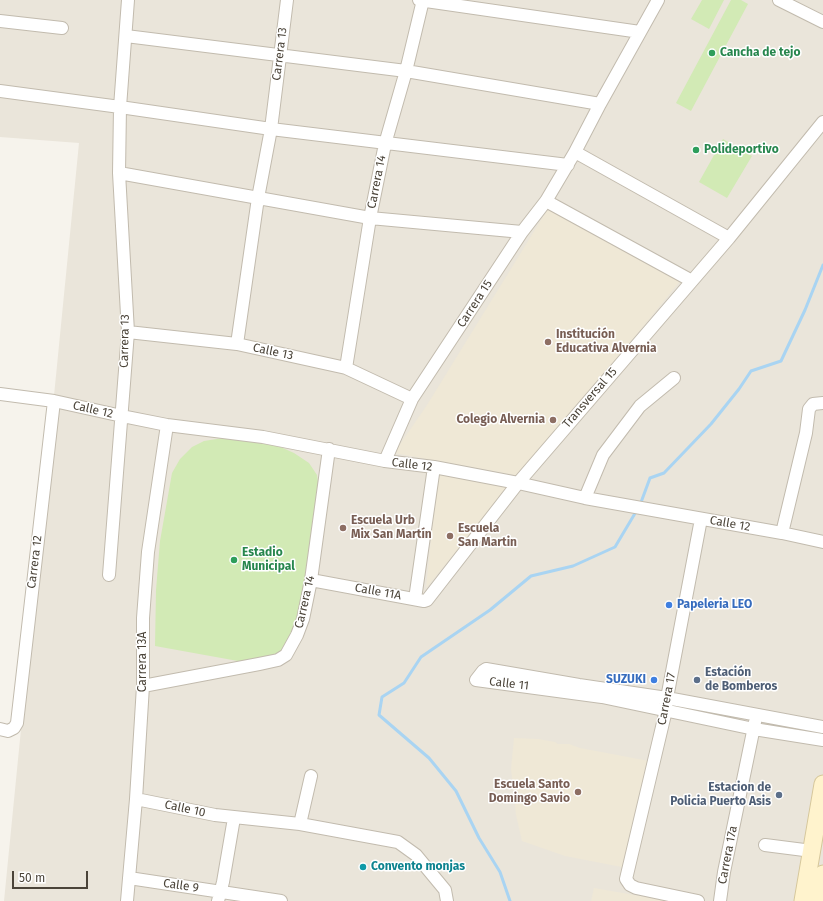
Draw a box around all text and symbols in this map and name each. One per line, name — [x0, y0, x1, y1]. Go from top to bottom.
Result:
street label: Carrera 13 — [270, 26, 290, 82]
place label: Cancha de tejo — [720, 46, 800, 60]
marker: Cancha de tejo — [707, 48, 717, 58]
place label: Polideportivo — [704, 143, 779, 157]
marker: Polideportivo — [691, 145, 701, 155]
street label: Carrera 14 — [365, 154, 389, 210]
street label: Carrera 15 — [454, 278, 496, 330]
street label: Carrera 13 — [117, 314, 133, 368]
place label: Institución Educativa Alvernia — [556, 328, 657, 356]
marker: Institución Educativa Alvernia — [543, 337, 553, 347]
street label: Calle 13 — [252, 341, 294, 363]
street label: Transversal 15 — [560, 365, 620, 431]
street label: Calle 12 — [71, 398, 115, 422]
place label: Colegio Alvernia — [456, 413, 545, 427]
marker: Colegio Alvernia — [548, 415, 558, 425]
street label: Calle 12 — [391, 455, 433, 475]
street label: Calle 12 — [709, 513, 751, 535]
place label: Escuela Urb Mix San Martín — [351, 514, 432, 542]
place label: Escuela San Martin — [458, 522, 517, 550]
marker: Escuela Urb Mix San Martín — [338, 523, 348, 533]
marker: Escuela San Martin — [445, 531, 455, 541]
street label: Carrera 12 — [25, 535, 45, 589]
place label: Estadio Municipal — [242, 546, 295, 574]
marker: Estadio Municipal — [229, 555, 239, 565]
street label: Carrera 14 — [292, 574, 318, 630]
street label: Calle 11A — [354, 581, 402, 603]
place label: Papeleria LEO — [677, 598, 752, 612]
marker: Papeleria LEO — [664, 600, 674, 610]
street label: Carrera 13A — [136, 632, 150, 692]
place label: Estación de Bomberos — [705, 666, 777, 694]
street label: Carrera 17 — [655, 672, 679, 726]
place label: SUZUKI — [606, 673, 646, 687]
street label: Calle 11 — [488, 674, 530, 694]
marker: SUZUKI — [649, 675, 659, 685]
marker: Estación de Bomberos — [692, 675, 702, 685]
place label: Escuela Santo Domingo Savio — [489, 778, 570, 806]
place label: Estacion de Policia Puerto Asis — [670, 781, 771, 809]
marker: Escuela Santo Domingo Savio — [573, 787, 583, 797]
marker: Estacion de Policia Puerto Asis — [774, 790, 784, 800]
street label: Calle 10 — [163, 798, 207, 820]
street label: Carrera 17a — [715, 825, 741, 885]
place label: Convento monjas — [371, 860, 465, 874]
marker: Convento monjas — [358, 862, 368, 872]
scale bar — [14, 863, 90, 889]
text: 50 m — [19, 871, 45, 885]
street label: Calle 9 — [162, 876, 200, 896]

